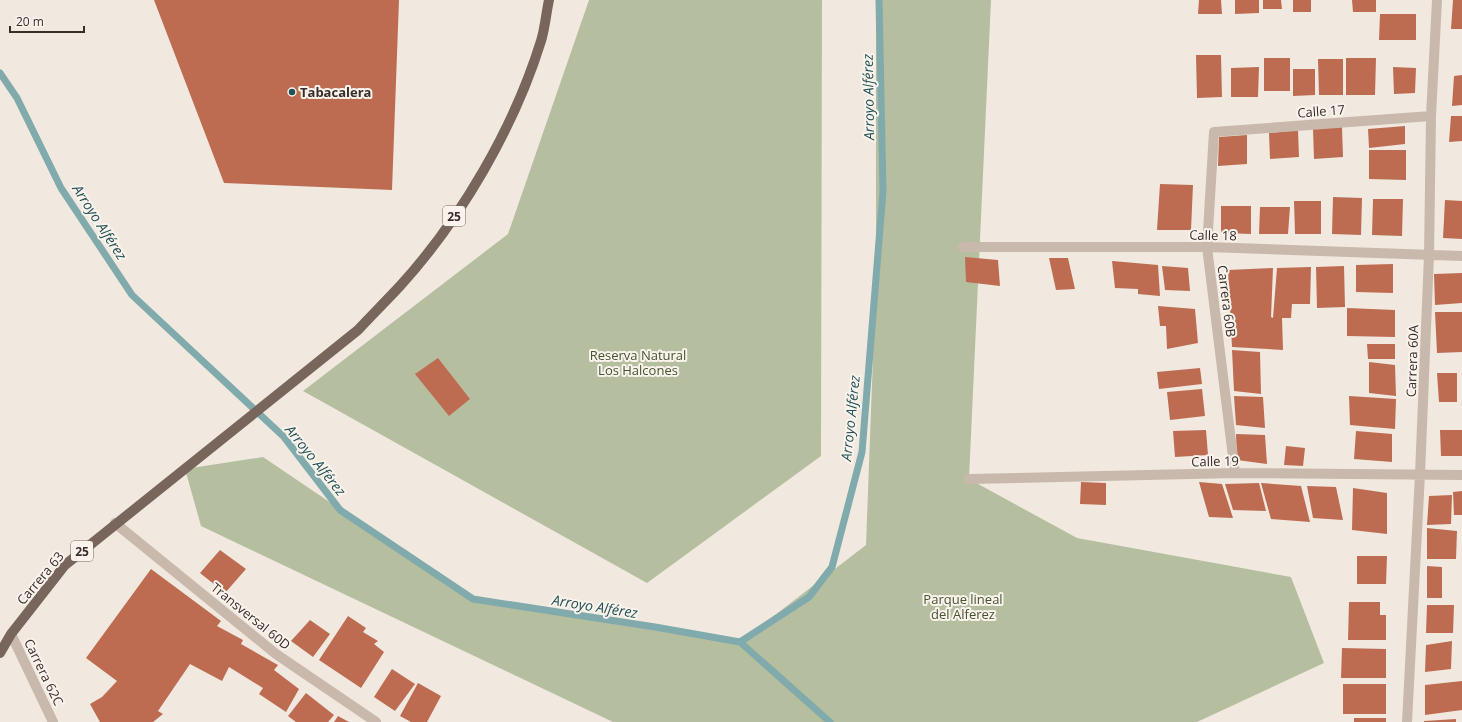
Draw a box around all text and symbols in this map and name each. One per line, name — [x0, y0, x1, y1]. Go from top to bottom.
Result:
scale bar — [10, 8, 84, 34]
text: 20 m — [16, 13, 44, 30]
water label: Arroyo Alférez — [858, 53, 878, 141]
place label: Tabacalera — [300, 83, 371, 101]
marker: Tabacalera — [287, 87, 297, 97]
street label: Calle 17 — [1297, 100, 1345, 122]
water label: Arroyo Alférez — [68, 180, 132, 264]
road number: 25 — [443, 206, 465, 226]
street label: Calle 18 — [1189, 226, 1237, 244]
street label: Carrera 60B — [1214, 264, 1240, 338]
street label: Carrera 60A — [1402, 324, 1422, 397]
park label: Reserva Natural Los Halcones — [590, 346, 686, 379]
water label: Arroyo Alférez — [836, 373, 864, 463]
water label: Arroyo Alférez — [281, 420, 351, 500]
street label: Calle 19 — [1191, 452, 1239, 470]
road number: 25 — [71, 541, 93, 561]
street label: Carrera 63 — [12, 548, 68, 608]
street label: Transversal 60D — [208, 578, 294, 654]
water label: Arroyo Alférez — [550, 590, 640, 622]
park label: Parque lineal del Alferez — [923, 590, 1003, 623]
street label: Carrera 62C — [20, 636, 68, 708]

